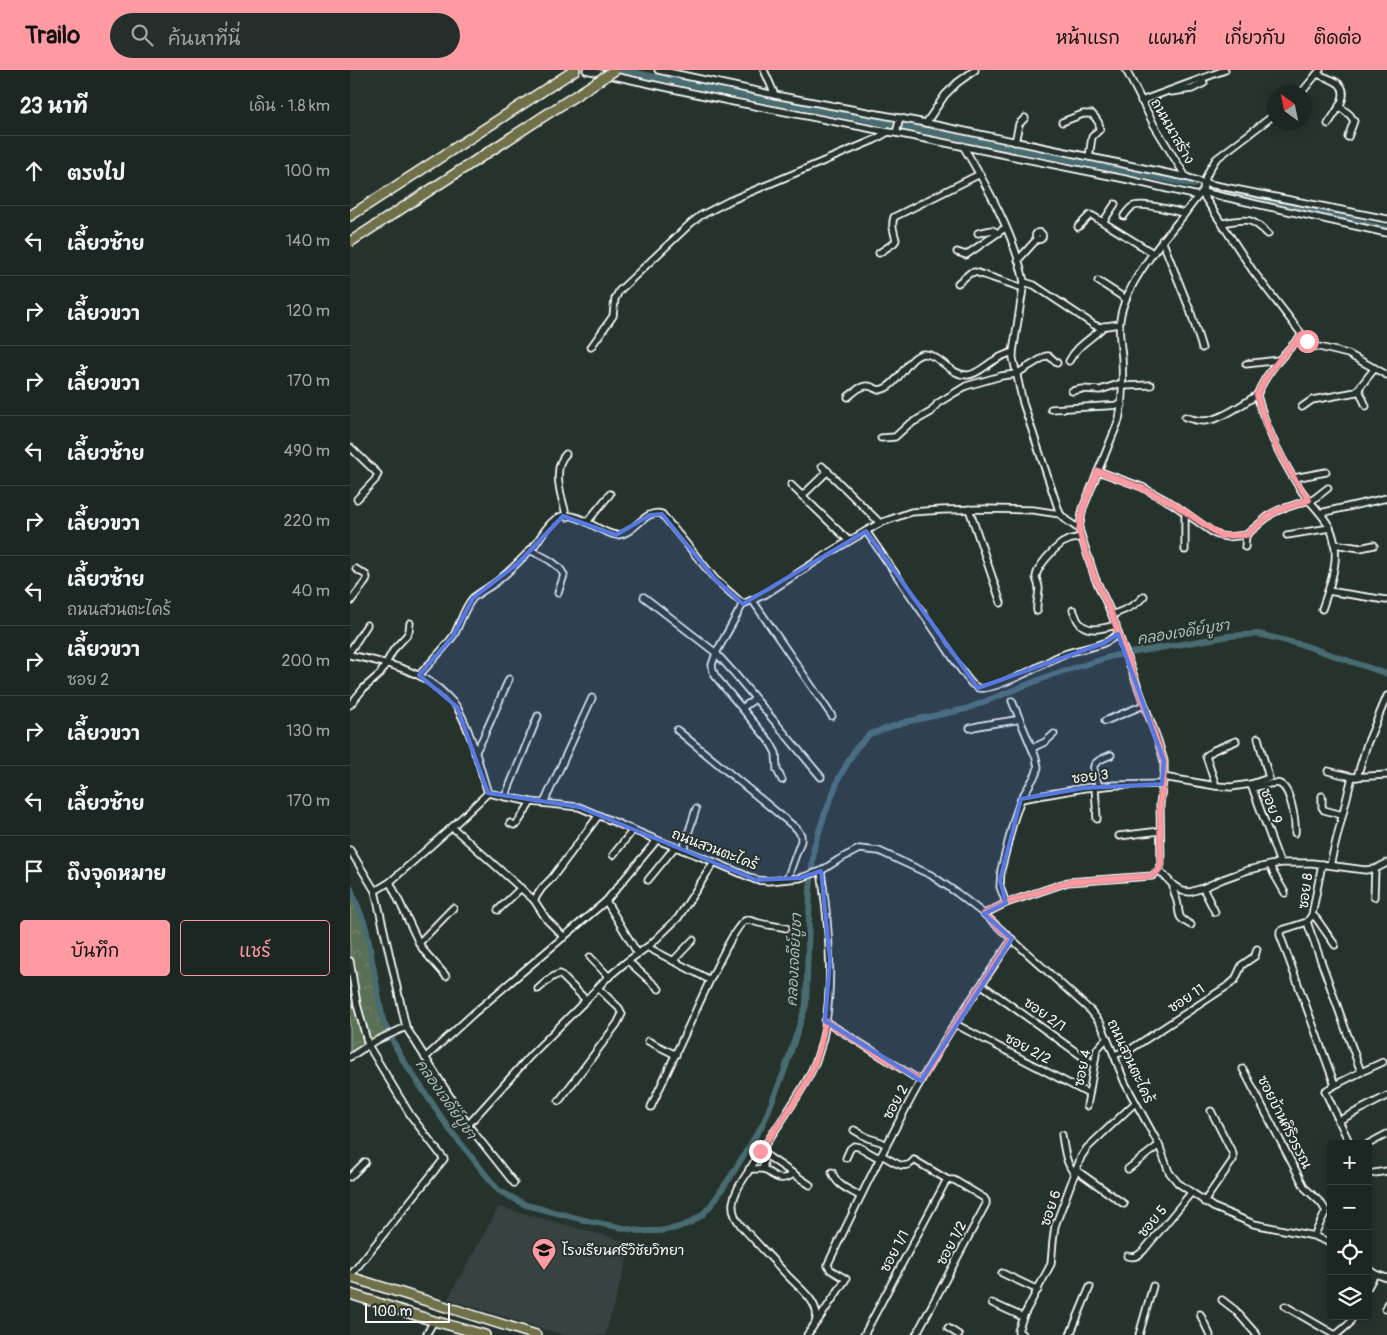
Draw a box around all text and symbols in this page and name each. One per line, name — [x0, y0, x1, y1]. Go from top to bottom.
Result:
search box — [110, 13, 460, 58]
text: Trailo — [25, 21, 80, 50]
icon: search — [128, 21, 156, 49]
text: ค้นหาที่นี่ — [168, 27, 240, 51]
text: หน้าแรก — [1056, 27, 1120, 50]
text: แผนที่ — [1148, 27, 1196, 50]
text: เกี่ยวกับ — [1224, 27, 1286, 50]
text: ติดต่อ — [1314, 27, 1362, 50]
north arrow — [1267, 85, 1312, 130]
text: 23 นาที — [20, 93, 88, 120]
text: เดิน · 1.8 km — [249, 96, 330, 116]
street label: ถนนนาสร้าง — [1147, 96, 1198, 167]
icon: ahead — [20, 157, 48, 185]
text: 100 m — [284, 161, 330, 181]
text: ตรงไป — [67, 162, 125, 186]
icon: left — [20, 227, 48, 255]
text: 140 m — [286, 231, 330, 251]
text: เลี้ยวซ้าย — [67, 232, 144, 256]
icon: right — [20, 297, 48, 325]
text: 120 m — [286, 301, 330, 321]
text: เลี้ยวขวา — [67, 302, 140, 326]
route start — [1296, 330, 1319, 353]
icon: right — [20, 367, 48, 395]
text: 170 m — [287, 371, 330, 391]
text: เลี้ยวขวา — [67, 372, 140, 396]
icon: left — [20, 437, 48, 465]
text: 490 m — [284, 441, 330, 461]
text: เลี้ยวซ้าย — [67, 442, 144, 466]
icon: right — [20, 507, 48, 535]
text: 220 m — [284, 511, 330, 531]
text: เลี้ยวขวา — [67, 512, 140, 536]
text: เลี้ยวซ้าย — [67, 568, 144, 592]
icon: left — [20, 577, 48, 605]
text: 40 m — [292, 581, 330, 601]
text: ถนนสวนตะไคร้ — [67, 600, 171, 620]
water label: คลองเจดีย์บูชา — [1135, 615, 1232, 650]
text: เลี้ยวขวา — [67, 638, 140, 662]
icon: right — [20, 647, 48, 675]
text: 200 m — [282, 651, 330, 671]
text: ซอย 2 — [67, 670, 109, 690]
icon: right — [20, 717, 48, 745]
text: 130 m — [286, 721, 330, 741]
text: เลี้ยวขวา — [67, 722, 140, 746]
street label: ซอย 3 — [1071, 766, 1110, 787]
street label: ซอย 9 — [1257, 786, 1286, 826]
icon: left — [20, 787, 48, 815]
text: 170 m — [287, 791, 330, 811]
text: เลี้ยวซ้าย — [67, 792, 144, 816]
street label: ถนนสวนตะไคร้ — [669, 824, 761, 874]
icon: arrive — [20, 857, 48, 885]
text: ถึงจุดหมาย — [67, 862, 166, 886]
street label: ซอย 8 — [1295, 872, 1316, 910]
water label: คลองเจดีย์บูชา — [782, 911, 808, 1007]
button: บันทึก — [20, 920, 170, 976]
button: แชร์ — [180, 920, 330, 976]
street label: ซอย 11 — [1165, 980, 1208, 1016]
street label: ซอย 2/1 — [1020, 994, 1069, 1035]
street label: ถนนสวนตะไคร้ — [1104, 1016, 1158, 1106]
street label: ซอย 2/2 — [1002, 1029, 1054, 1068]
street label: ซอย 4 — [1070, 1048, 1095, 1088]
water label: คลองเจดีย์บูชา — [410, 1055, 482, 1145]
street label: ซอยบ้านศิริวรรณ — [1254, 1073, 1316, 1172]
street label: ซอย 2 — [879, 1082, 912, 1123]
route end — [749, 1140, 772, 1163]
map controls — [1327, 1140, 1372, 1320]
button: + — [1327, 1140, 1372, 1185]
button: − — [1327, 1185, 1372, 1230]
street label: ซอย 6 — [1036, 1188, 1065, 1229]
street label: ซอย 5 — [1134, 1202, 1171, 1241]
street label: ซอย 1/2 — [933, 1218, 970, 1268]
street label: ซอย 1/1 — [876, 1227, 913, 1275]
button: locate — [1327, 1230, 1372, 1275]
school or university icon: โรงเรียนศรีวิชัยวิทยา — [531, 1237, 557, 1271]
place label: โรงเรียนศรีวิชัยวิทยา — [562, 1241, 684, 1259]
button: layers — [1327, 1275, 1372, 1320]
scale bar — [365, 1300, 450, 1323]
text: 100 m — [372, 1303, 412, 1320]

